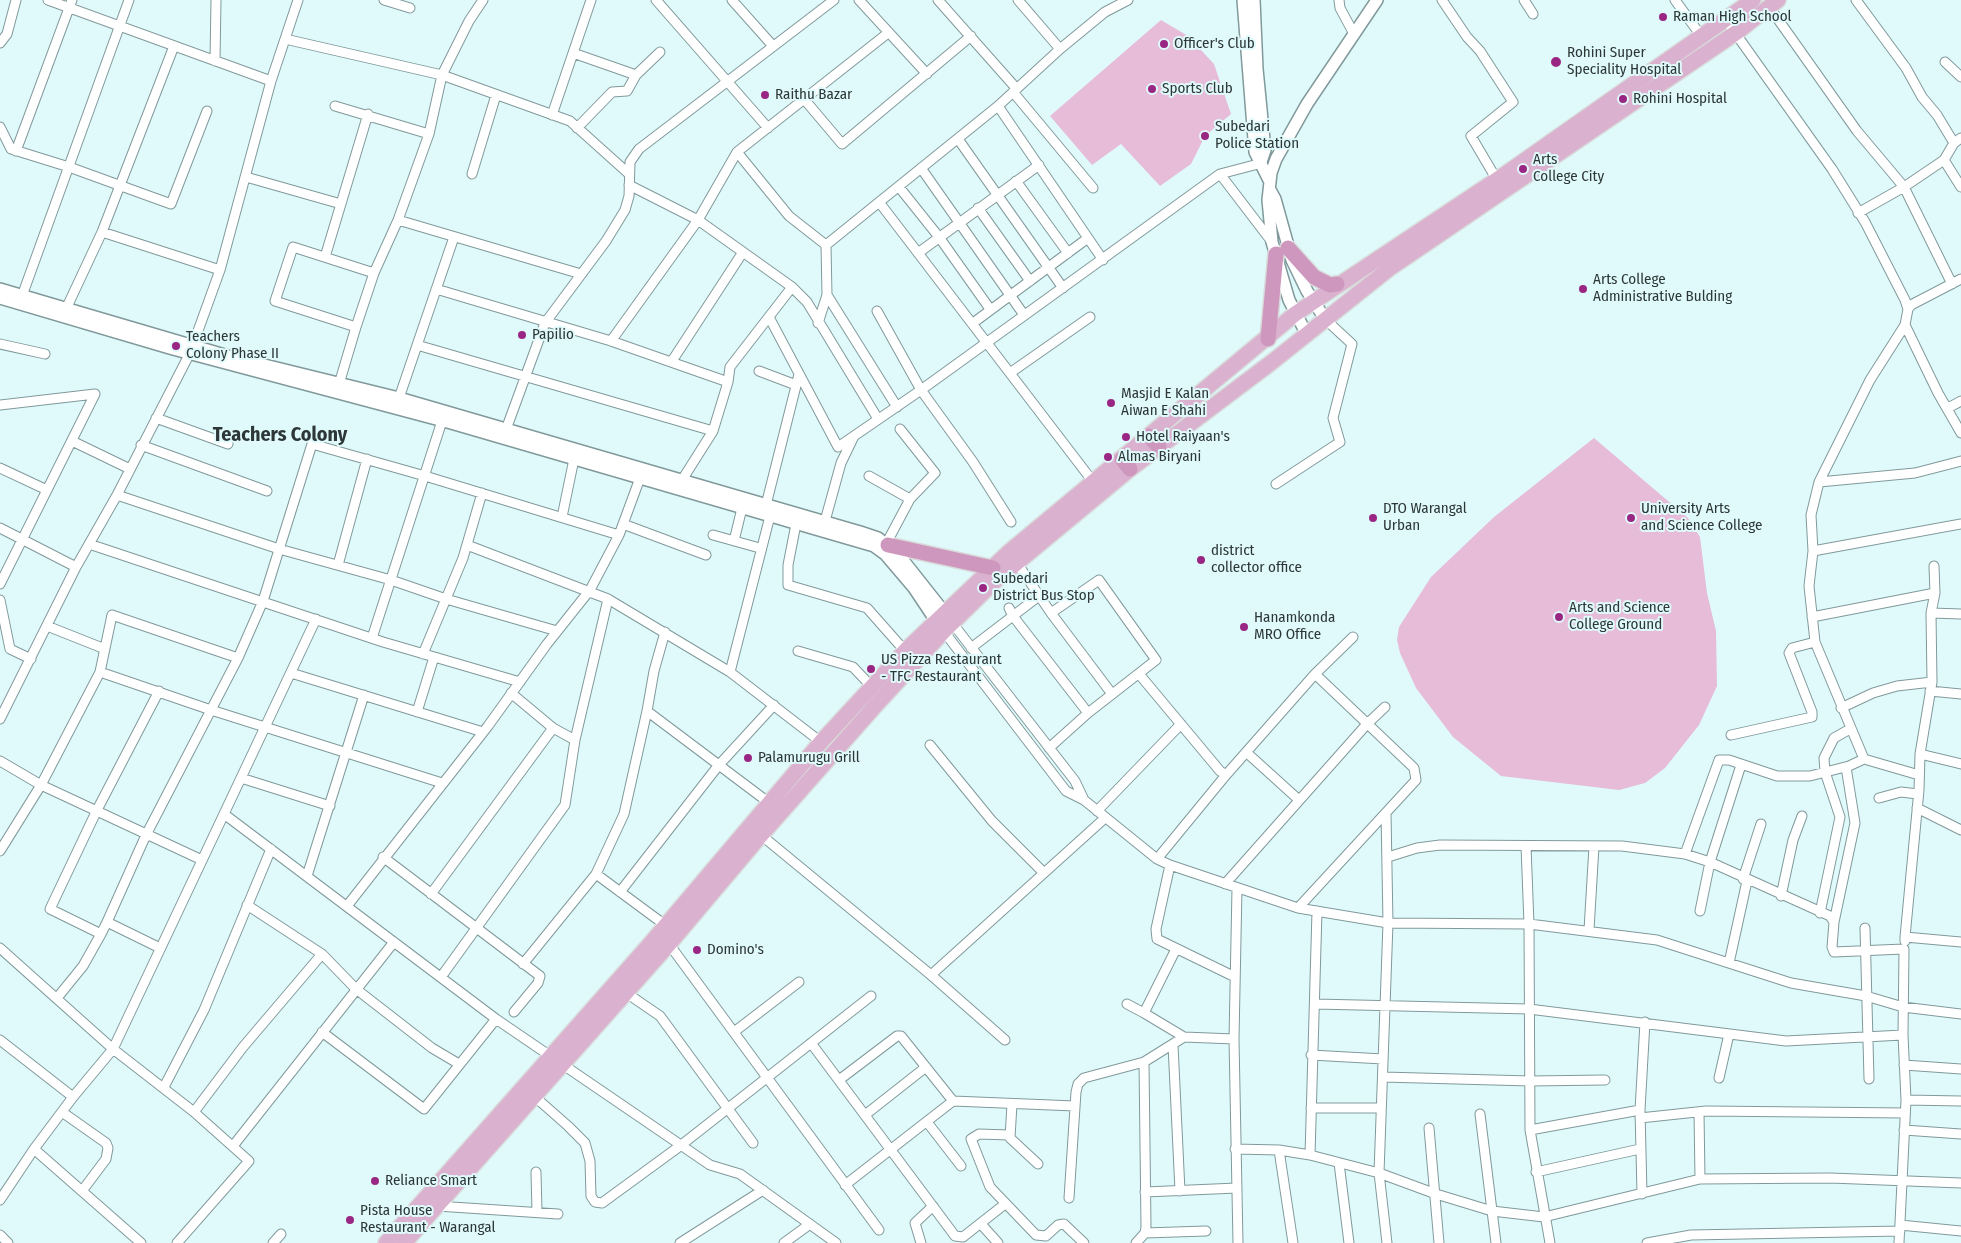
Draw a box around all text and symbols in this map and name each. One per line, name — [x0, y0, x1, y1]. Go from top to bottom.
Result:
place label: Raman High School — [1673, 8, 1792, 26]
marker: Raman High School — [1657, 11, 1669, 23]
place label: Officer's Club — [1174, 35, 1255, 53]
marker: Officer's Club — [1158, 38, 1170, 50]
place label: Rohini Super Speciality Hospital — [1567, 44, 1681, 79]
marker: Rohini Super Speciality Hospital — [1549, 55, 1563, 69]
place label: Sports Club — [1162, 80, 1233, 98]
marker: Sports Club — [1146, 83, 1158, 95]
place label: Raithu Bazar — [775, 86, 852, 104]
marker: Raithu Bazar — [759, 89, 771, 101]
place label: Rohini Hospital — [1633, 90, 1727, 108]
marker: Rohini Hospital — [1617, 93, 1629, 105]
place label: Subedari Police Station — [1215, 118, 1299, 153]
marker: Subedari Police Station — [1199, 130, 1211, 142]
place label: Arts College City — [1533, 151, 1604, 186]
marker: Arts College City — [1517, 163, 1529, 175]
place label: Arts College Administrative Bulding — [1593, 271, 1732, 306]
marker: Arts College Administrative Bulding — [1577, 283, 1589, 295]
place label: Papilio — [532, 326, 574, 344]
place label: Teachers Colony Phase II — [186, 328, 279, 363]
marker: Papilio — [516, 329, 528, 341]
marker: Teachers Colony Phase II — [170, 340, 182, 352]
place label: Masjid E Kalan Aiwan E Shahi — [1121, 385, 1209, 420]
marker: Masjid E Kalan Aiwan E Shahi — [1105, 397, 1117, 409]
district label: Teachers Colony — [213, 423, 347, 447]
place label: Hotel Raiyaan's — [1136, 428, 1230, 446]
marker: Hotel Raiyaan's — [1120, 431, 1132, 443]
place label: Almas Biryani — [1118, 448, 1201, 466]
marker: Almas Biryani — [1102, 451, 1114, 463]
place label: DTO Warangal Urban — [1383, 500, 1467, 535]
place label: University Arts and Science College — [1641, 500, 1763, 535]
marker: DTO Warangal Urban — [1367, 512, 1379, 524]
marker: University Arts and Science College — [1625, 512, 1637, 524]
place label: district collector office — [1211, 542, 1302, 577]
marker: district collector office — [1195, 554, 1207, 566]
place label: Subedari District Bus Stop — [993, 570, 1095, 605]
marker: Subedari District Bus Stop — [977, 582, 989, 594]
place label: Arts and Science College Ground — [1569, 599, 1670, 634]
place label: Hanamkonda MRO Office — [1254, 609, 1335, 644]
marker: Arts and Science College Ground — [1553, 611, 1565, 623]
marker: Hanamkonda MRO Office — [1238, 621, 1250, 633]
place label: US Pizza Restaurant - TFC Restaurant — [881, 651, 1002, 686]
marker: US Pizza Restaurant - TFC Restaurant — [865, 663, 877, 675]
place label: Palamurugu Grill — [758, 749, 860, 767]
marker: Palamurugu Grill — [742, 752, 754, 764]
place label: Domino's — [707, 941, 764, 959]
marker: Domino's — [691, 944, 703, 956]
place label: Reliance Smart — [385, 1172, 477, 1190]
marker: Reliance Smart — [369, 1175, 381, 1187]
place label: Pista House Restaurant - Warangal — [360, 1202, 495, 1237]
marker: Pista House Restaurant - Warangal — [344, 1214, 356, 1226]

